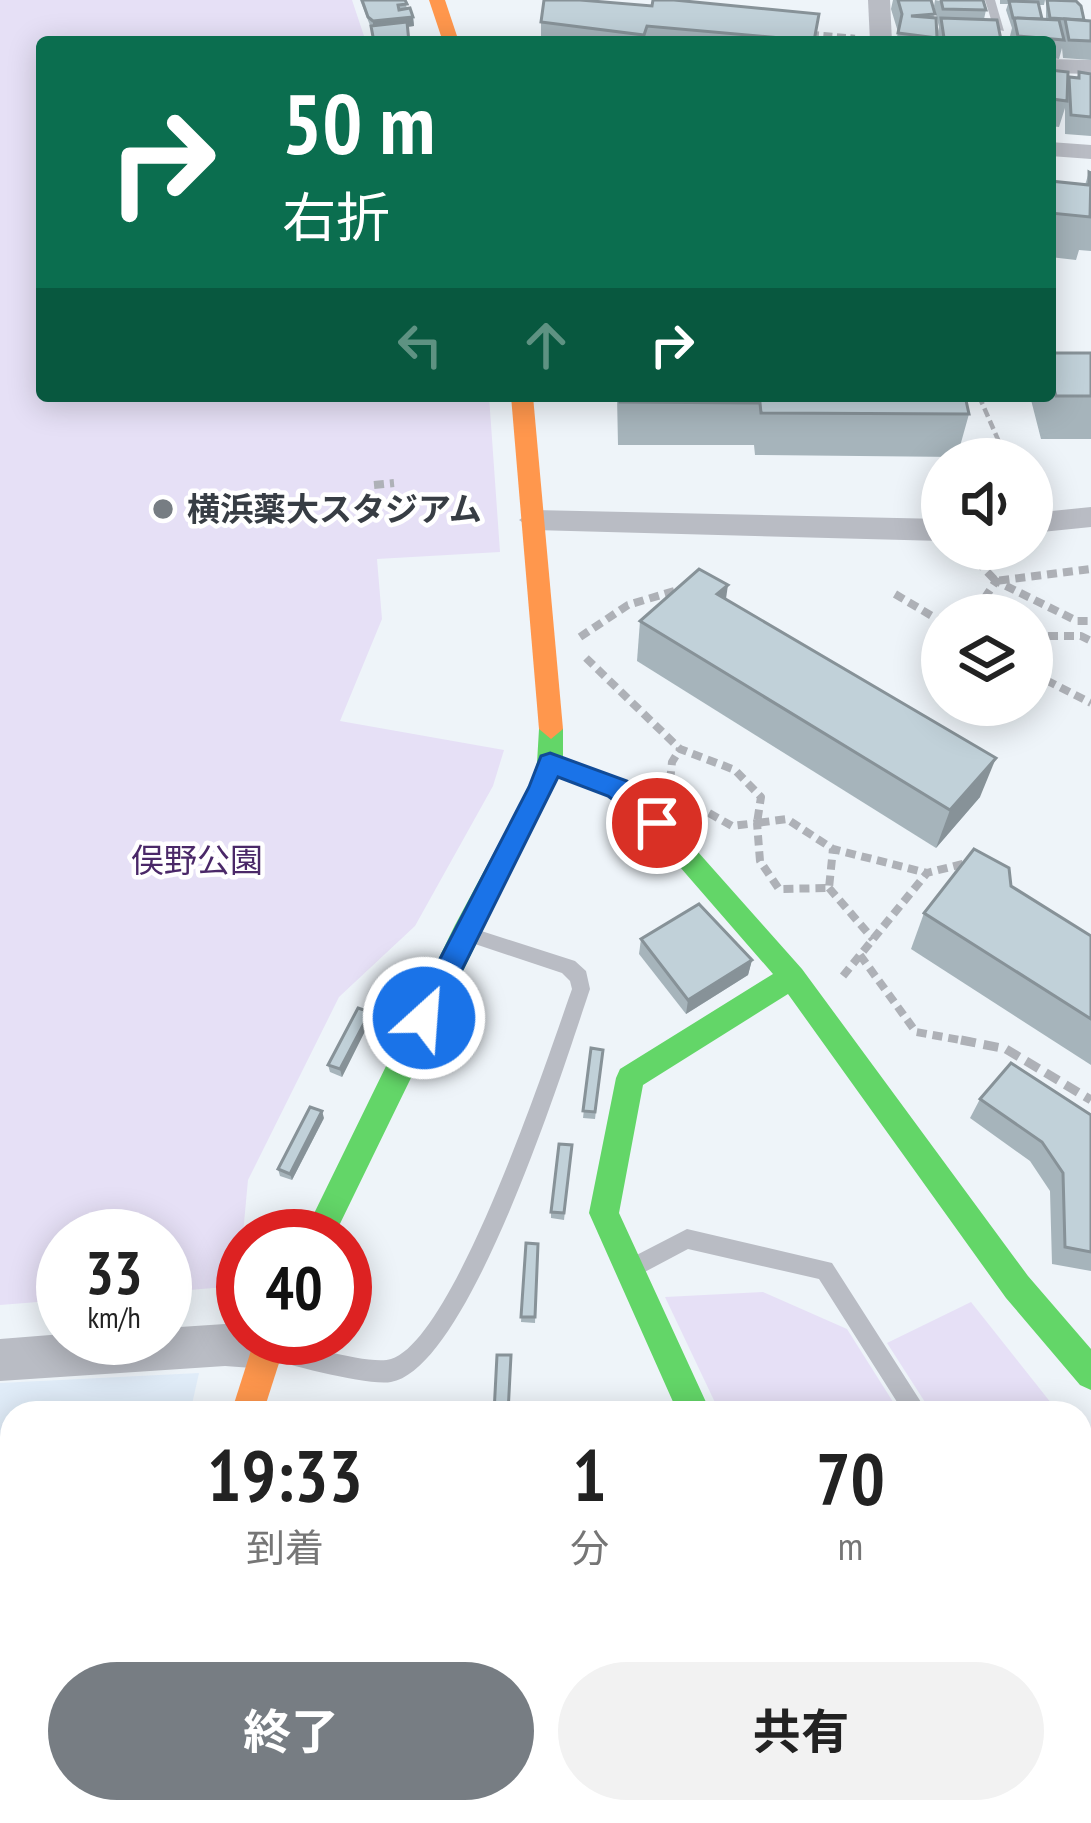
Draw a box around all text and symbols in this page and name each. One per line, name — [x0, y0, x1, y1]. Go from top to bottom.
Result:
text: 50 m — [282, 68, 435, 177]
icon: right — [84, 84, 240, 240]
text: 右折 — [282, 182, 390, 252]
icon: left — [387, 312, 453, 378]
icon: ahead — [513, 312, 579, 378]
icon: right — [639, 312, 705, 378]
map controls — [921, 438, 1053, 726]
button: sound — [921, 438, 1053, 570]
place label: 横浜薬大スタジアム — [187, 487, 482, 530]
marker: 横浜薬大スタジアム — [150, 496, 176, 522]
button: layers — [921, 594, 1053, 726]
pin — [606, 772, 708, 874]
icon: arrive — [624, 790, 690, 856]
park label: 俣野公園 — [131, 838, 263, 881]
position arrow — [361, 955, 487, 1081]
speed limit sign: 40 — [216, 1209, 372, 1365]
text: 33 — [85, 1233, 143, 1311]
text: km/h — [87, 1297, 141, 1336]
text: 19:33 — [207, 1428, 363, 1521]
text: 1 — [572, 1428, 607, 1521]
text: 70 — [816, 1431, 885, 1524]
text: m — [838, 1520, 863, 1571]
text: 到着 — [246, 1522, 324, 1573]
text: 分 — [570, 1522, 609, 1573]
button: 終了 — [48, 1662, 534, 1800]
button: 共有 — [558, 1662, 1044, 1800]

